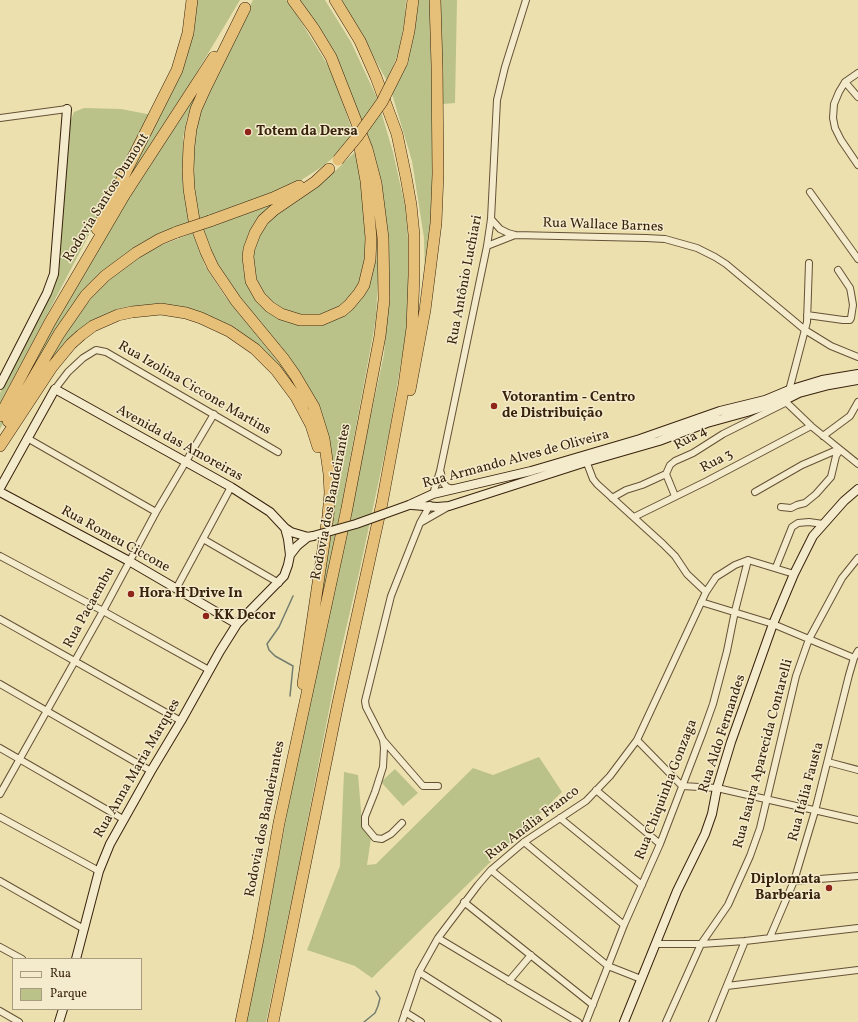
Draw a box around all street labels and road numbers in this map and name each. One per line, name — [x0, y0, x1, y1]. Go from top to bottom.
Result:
street label: Rodovia Santos Dumont — [60, 131, 154, 265]
street label: Rua Antônio Luchiari — [445, 214, 487, 346]
street label: Rua Wallace Barnes — [542, 215, 664, 237]
street label: Rua Izolina Ciccone Martins — [115, 338, 273, 440]
street label: Avenida das Amoreiras — [113, 402, 245, 486]
street label: Rodovia dos Bandeirantes — [309, 422, 355, 582]
street label: Rua 4 — [671, 423, 711, 455]
street label: Rua Armando Alves de Oliveira — [421, 427, 611, 493]
street label: Rua 3 — [698, 447, 736, 477]
street label: Rua Romeu Ciccone — [58, 503, 172, 577]
street label: Rua Pacaembu — [61, 564, 119, 652]
street label: Rua Isaura Aparecida Contarelli — [731, 657, 797, 851]
street label: Rua Aldo Fernandes — [696, 673, 750, 795]
street label: Rua Anna Maria Marques — [91, 697, 185, 841]
street label: Rua Chiquinha Gonzaga — [632, 717, 702, 863]
street label: Rodovia dos Bandeirantes — [243, 739, 289, 899]
street label: Rua Itália Fausta — [786, 740, 828, 844]
street label: Rua Anália Franco — [483, 783, 583, 865]

